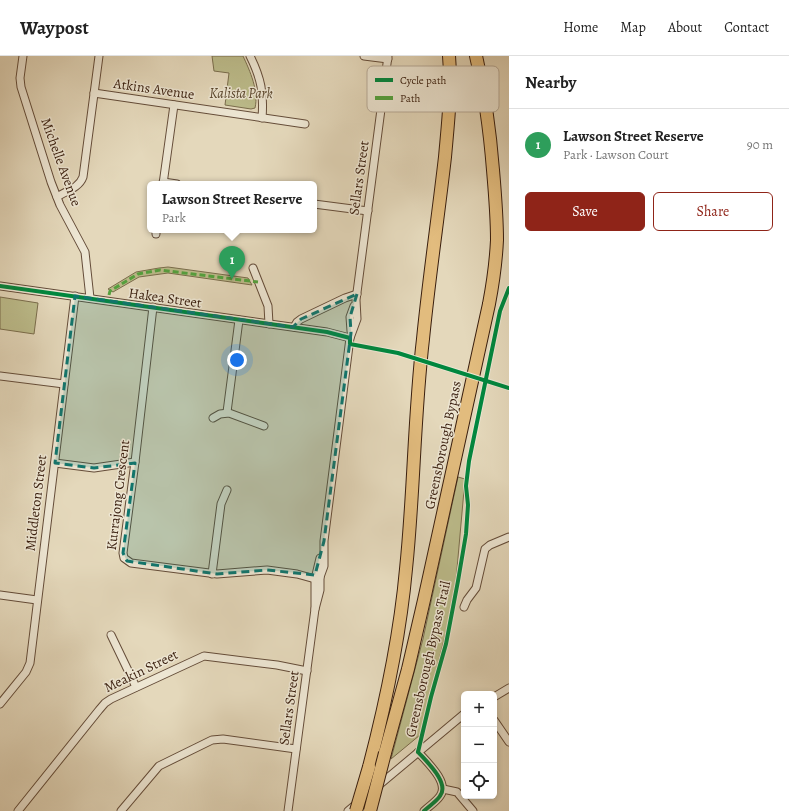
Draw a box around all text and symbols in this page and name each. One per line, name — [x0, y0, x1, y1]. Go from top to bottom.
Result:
text: Waypost — [20, 15, 89, 41]
text: Home — [563, 18, 598, 37]
text: Map — [620, 18, 646, 37]
text: About — [668, 18, 702, 37]
text: Contact — [724, 18, 769, 37]
legend — [367, 66, 499, 112]
text: Nearby — [525, 71, 576, 94]
text: Cycle path — [400, 73, 447, 88]
street label: Atkins Avenue — [111, 74, 196, 104]
park label: Kalista Park — [209, 84, 273, 103]
text: Path — [400, 91, 421, 106]
street label: Michelle Avenue — [36, 115, 86, 209]
text: Lawson Street Reserve — [563, 126, 704, 146]
text: 1 — [536, 136, 540, 153]
text: 90 m — [747, 136, 773, 153]
street label: Sellars Street — [344, 139, 374, 216]
text: Park · Lawson Court — [563, 146, 669, 163]
popup — [147, 181, 317, 233]
text: Lawson Street Reserve — [162, 189, 302, 209]
button: Save — [525, 192, 645, 231]
button: Share — [653, 192, 773, 231]
text: Park — [162, 209, 186, 226]
pin: 1 — [219, 246, 245, 279]
street label: Hakea Street — [127, 283, 203, 313]
your location — [227, 350, 247, 370]
street label: Greensborough Bypass — [420, 379, 466, 511]
street label: Kurrajong Crescent — [102, 438, 134, 551]
street label: Middleton Street — [21, 453, 51, 552]
street label: Greensborough Bypass Trail — [401, 578, 455, 739]
street label: Meakin Street — [101, 645, 182, 697]
street label: Sellars Street — [274, 669, 304, 746]
map controls — [461, 691, 497, 799]
button: + — [461, 691, 497, 727]
button: − — [461, 727, 497, 763]
button: locate — [461, 763, 497, 799]

